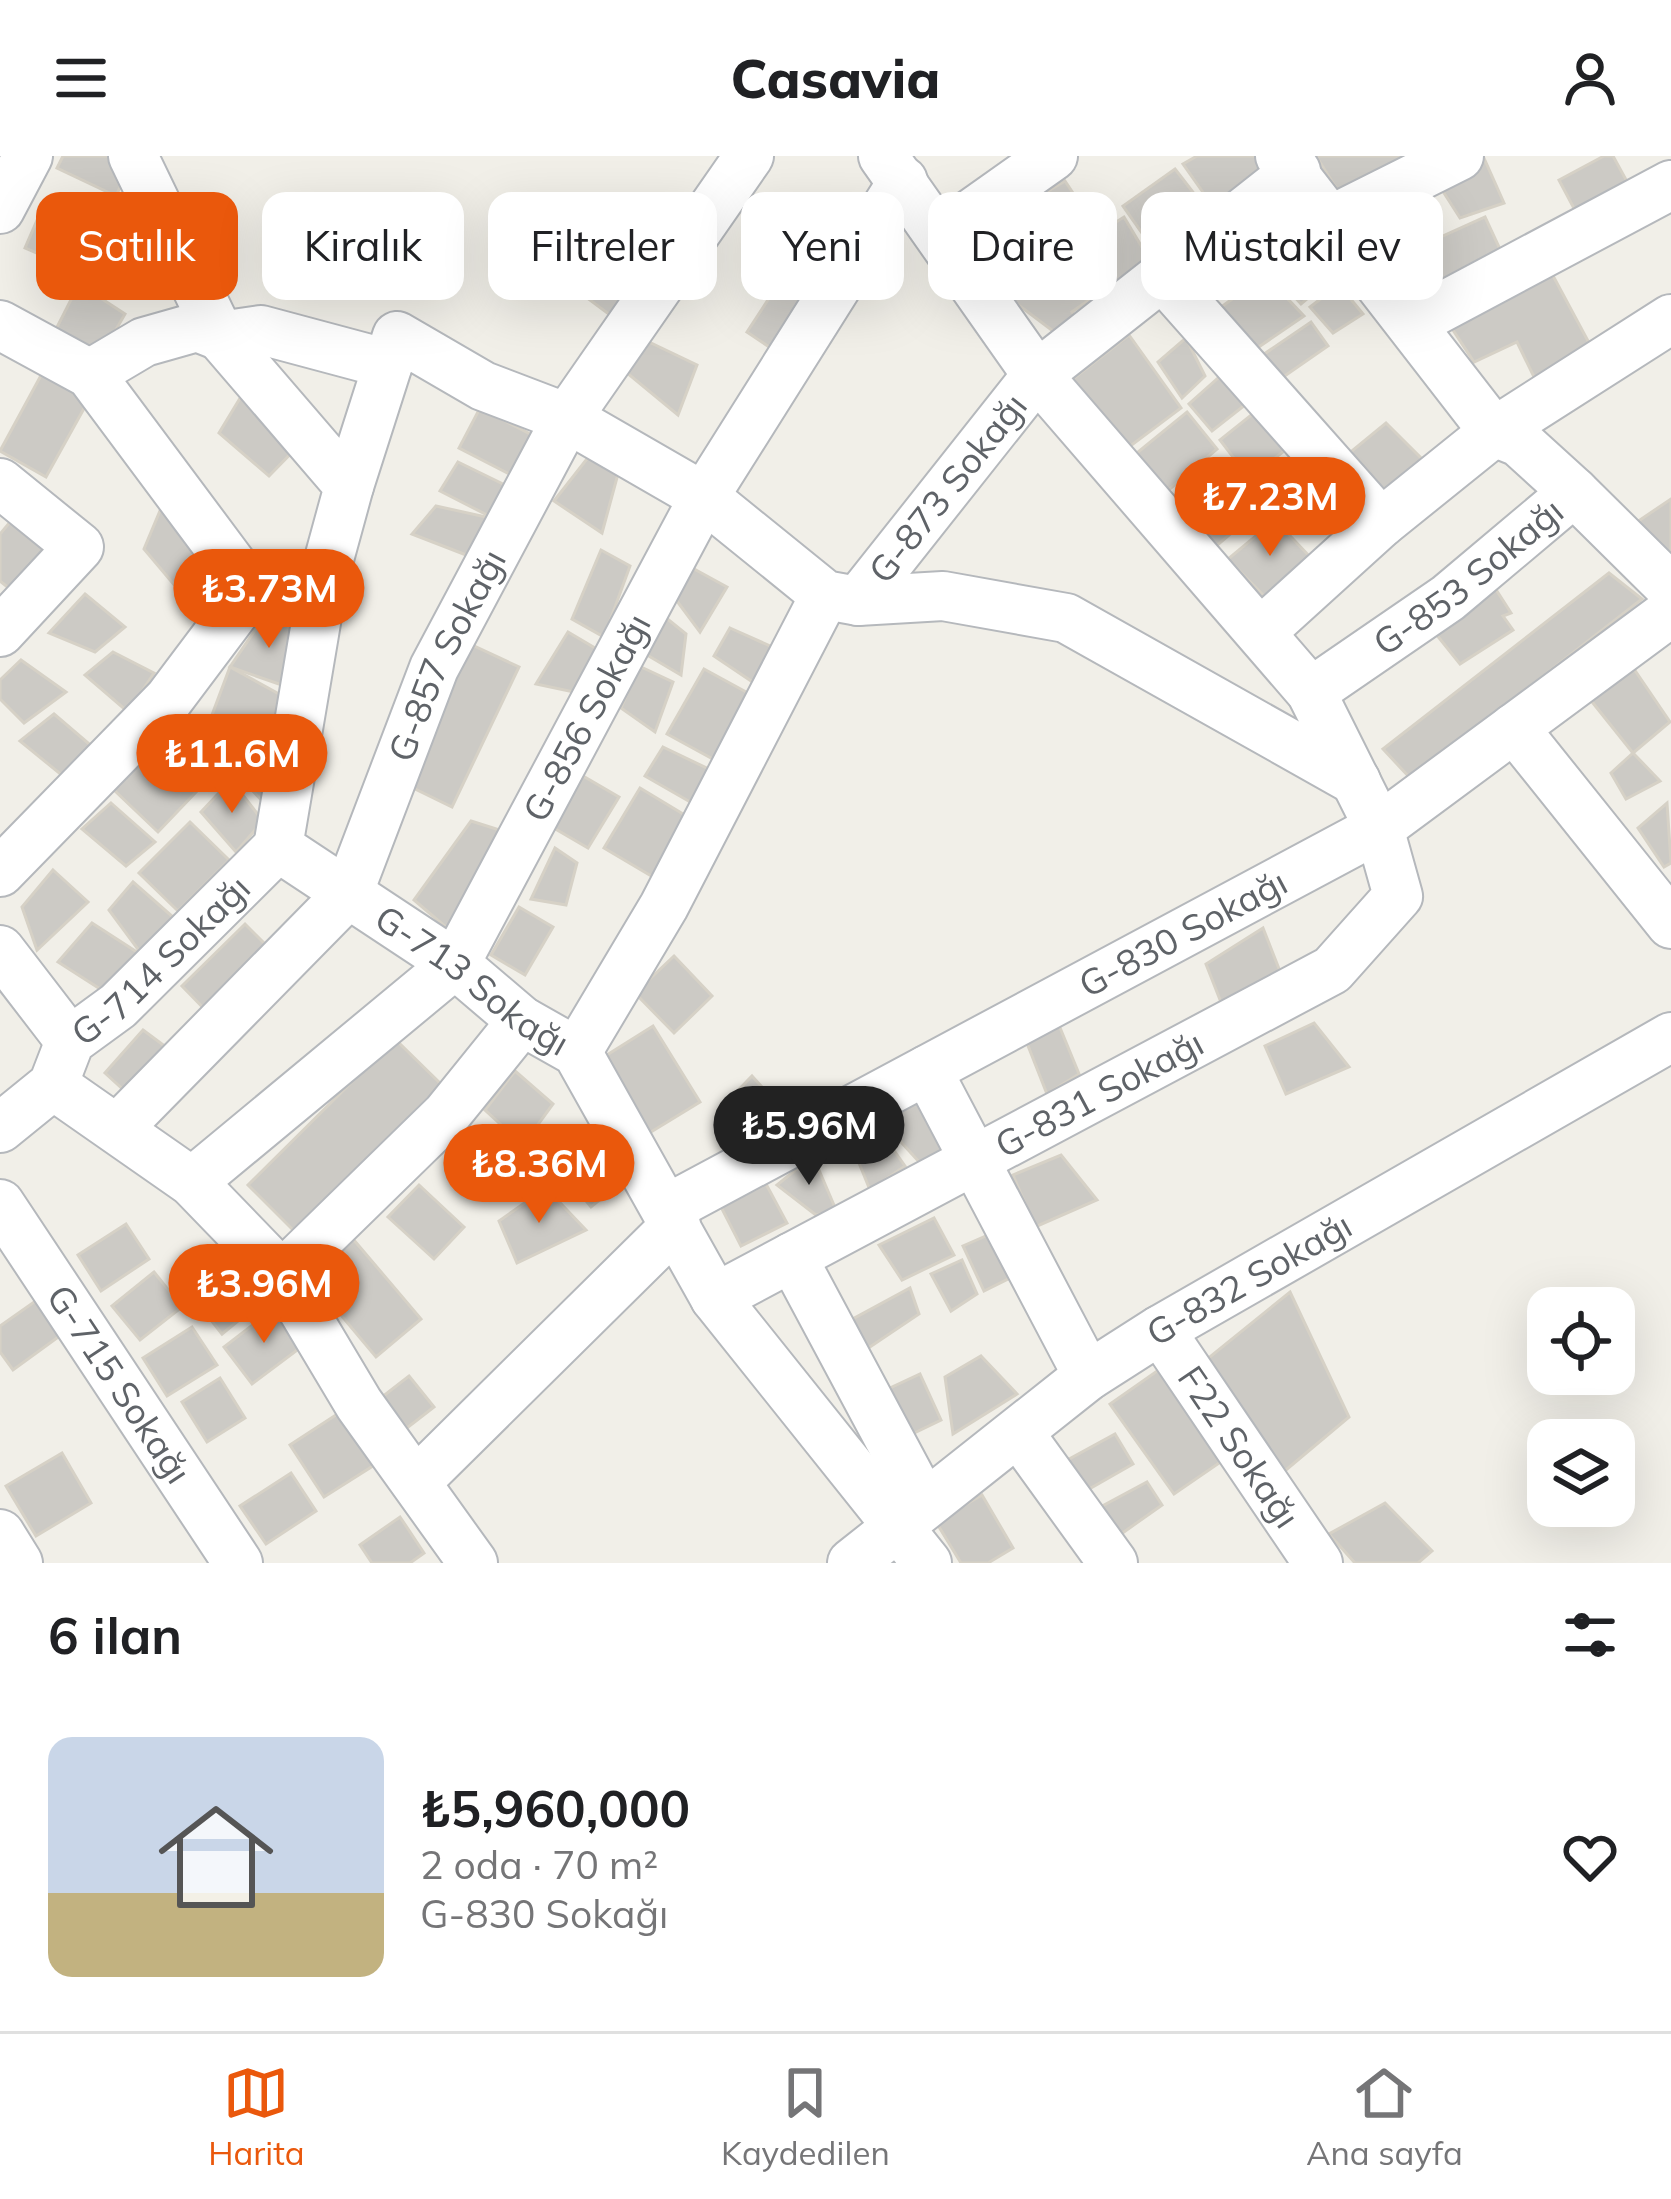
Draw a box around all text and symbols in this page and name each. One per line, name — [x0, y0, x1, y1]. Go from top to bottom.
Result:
text: Casavia — [731, 44, 940, 112]
icon: menu — [48, 45, 114, 111]
icon: person — [1557, 45, 1623, 111]
chip: Satılık — [36, 192, 238, 300]
chip: Kiralık — [262, 192, 464, 300]
chip: Filtreler — [488, 192, 717, 300]
chip: Yeni — [741, 192, 904, 300]
chip: Daire — [928, 192, 1117, 300]
chip: Müstakil ev — [1141, 192, 1443, 300]
street label: G-873 Sokağı — [858, 384, 1036, 592]
pin: ₺7.23M — [1172, 457, 1368, 559]
text: ₺7.23M — [1201, 471, 1339, 520]
street label: G-853 Sokağı — [1364, 488, 1572, 665]
street label: G-857 Sokağı — [378, 541, 515, 767]
pin: ₺3.73M — [171, 549, 367, 651]
text: ₺3.73M — [200, 563, 338, 612]
street label: G-856 Sokağı — [512, 605, 660, 829]
pin: ₺11.6M — [134, 714, 330, 816]
text: ₺11.6M — [163, 728, 301, 777]
street label: G-830 Sokağı — [1071, 859, 1294, 1006]
street label: G-714 Sokağı — [62, 865, 259, 1055]
street label: G-713 Sokağı — [367, 895, 577, 1065]
street label: G-831 Sokağı — [987, 1020, 1211, 1167]
pin: ₺5.96M — [711, 1086, 907, 1188]
text: ₺5.96M — [740, 1100, 878, 1149]
pin: ₺8.36M — [441, 1124, 637, 1226]
text: ₺8.36M — [470, 1138, 608, 1187]
street label: G-832 Sokağı — [1138, 1202, 1359, 1355]
pin: ₺3.96M — [166, 1244, 362, 1346]
text: ₺3.96M — [195, 1258, 333, 1307]
street label: G-715 Sokağı — [38, 1276, 202, 1492]
map controls — [1527, 1287, 1635, 1527]
button: locate — [1527, 1287, 1635, 1395]
street label: F22 Sokağı — [1169, 1357, 1310, 1536]
button: layers — [1527, 1419, 1635, 1527]
icon: filters — [1557, 1602, 1623, 1668]
text: 6 ilan — [48, 1603, 182, 1667]
text: ₺5,960,000 — [420, 1776, 690, 1840]
icon: home — [144, 1785, 288, 1929]
icon: heart — [1557, 1824, 1623, 1890]
text: 2 oda · 70 m² — [420, 1840, 658, 1889]
text: G-830 Sokağı — [420, 1889, 668, 1938]
tab: Harita — [208, 2060, 305, 2173]
tab: Kaydedilen — [721, 2060, 890, 2173]
tab: Ana sayfa — [1306, 2060, 1463, 2173]

